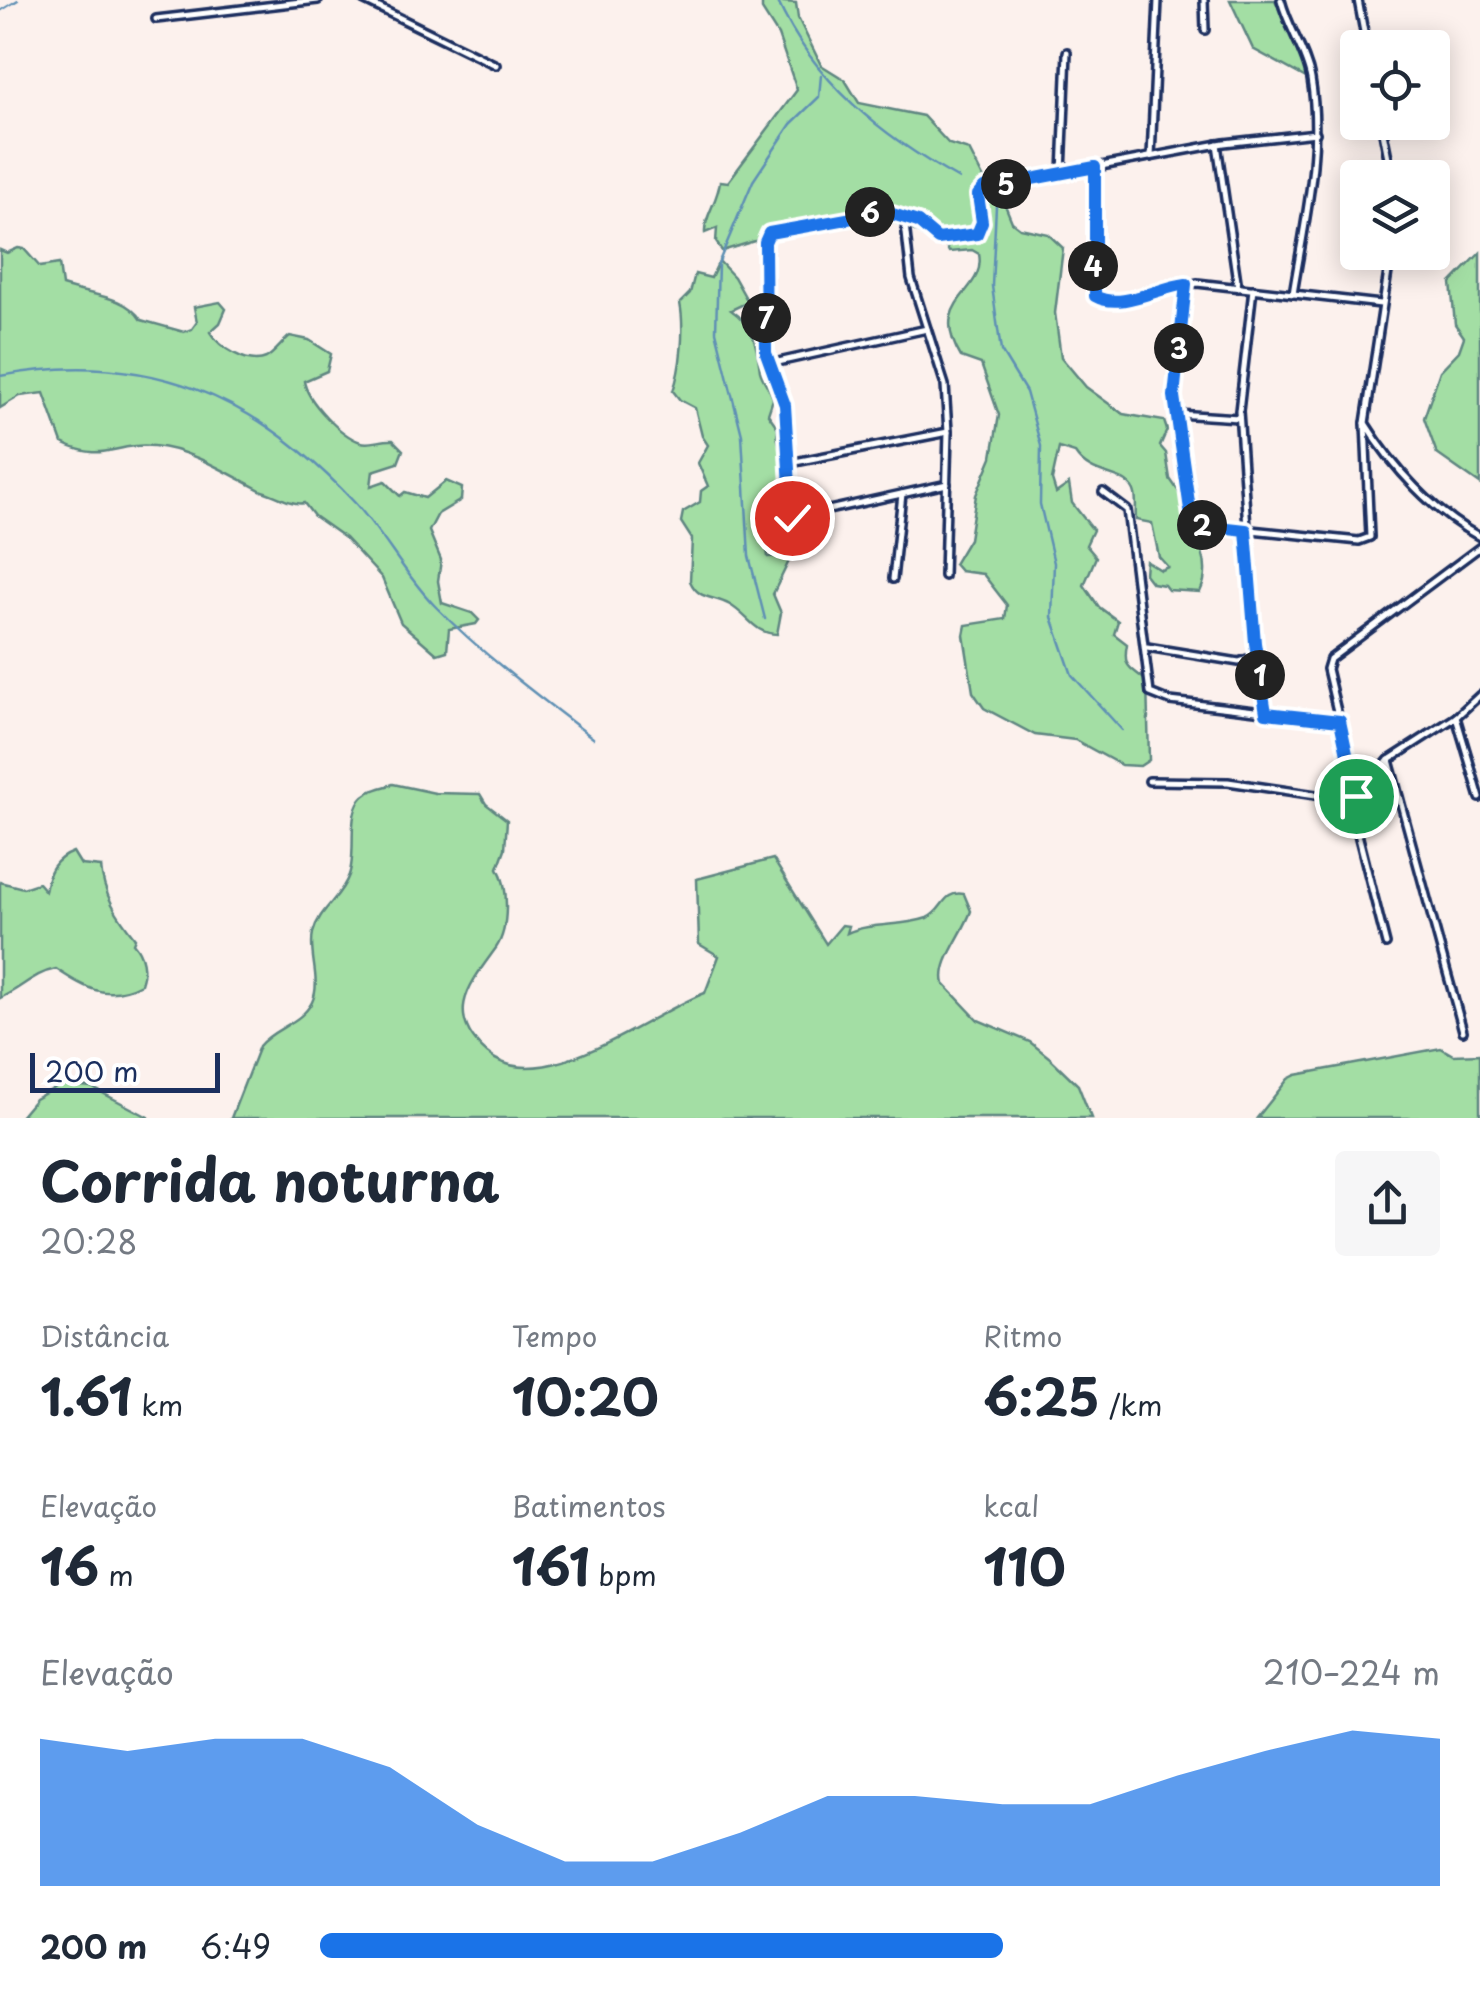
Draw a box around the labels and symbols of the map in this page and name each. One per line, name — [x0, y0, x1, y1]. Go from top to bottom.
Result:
pin: 5 — [981, 159, 1031, 209]
pin: 6 — [845, 187, 895, 237]
pin: 4 — [1068, 241, 1118, 291]
pin: 7 — [741, 293, 791, 343]
pin: 3 — [1154, 323, 1204, 373]
pin — [750, 476, 835, 561]
pin: 2 — [1177, 500, 1227, 550]
pin: 1 — [1235, 650, 1285, 700]
pin — [1314, 754, 1399, 839]
scale bar — [30, 1048, 220, 1092]

